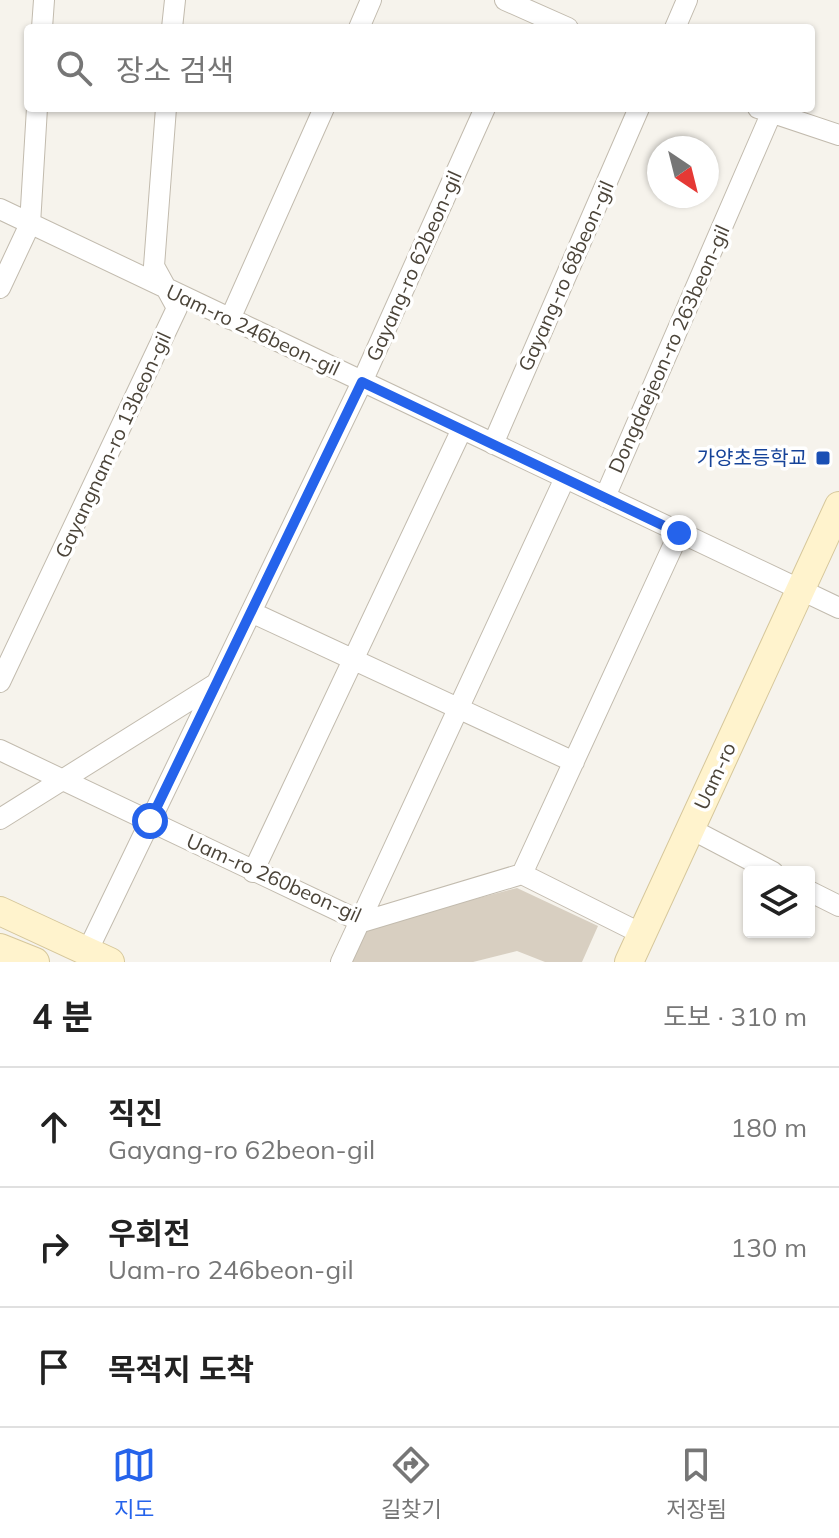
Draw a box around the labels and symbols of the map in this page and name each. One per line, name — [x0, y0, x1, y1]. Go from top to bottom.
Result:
north arrow — [647, 136, 719, 208]
street label: Gayang-ro 62beon-gil — [360, 167, 467, 365]
street label: Gayang-ro 68beon-gil — [512, 177, 619, 375]
street label: Dongdaejeon-ro 263beon-gil — [603, 221, 735, 477]
street label: Uam-ro 246beon-gil — [162, 278, 344, 381]
street label: Gayangnam-ro 13beon-gil — [49, 328, 176, 562]
place label: 가양초등학교 — [697, 445, 807, 470]
marker: 가양초등학교 — [814, 449, 832, 467]
route end — [661, 515, 697, 551]
street label: Uam-ro — [688, 738, 741, 813]
route start — [132, 803, 168, 839]
street label: Uam-ro 260beon-gil — [183, 828, 366, 927]

